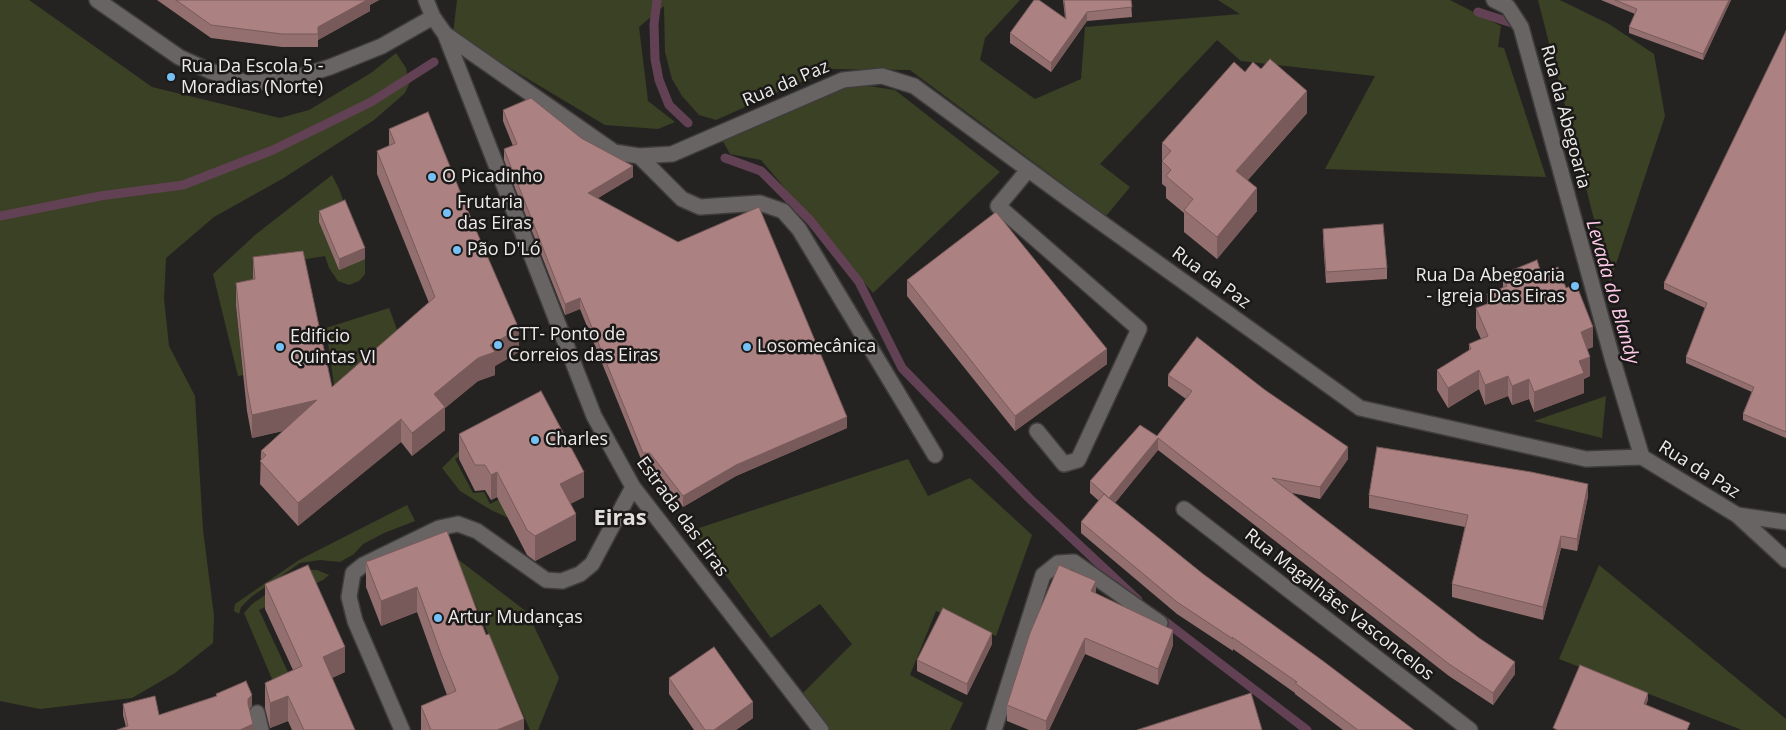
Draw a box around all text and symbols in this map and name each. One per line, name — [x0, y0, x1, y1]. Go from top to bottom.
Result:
street label: Rua da Abegoaria — [1535, 43, 1595, 191]
place label: Rua Da Escola 5 - Moradias (Norte) — [181, 56, 324, 98]
street label: Rua da Paz — [740, 56, 832, 112]
marker: Rua Da Escola 5 - Moradias (Norte) — [165, 71, 177, 83]
place label: O Picadinho — [442, 166, 543, 188]
marker: O Picadinho — [426, 171, 438, 183]
place label: Frutaria das Eiras — [457, 192, 532, 234]
marker: Frutaria das Eiras — [441, 207, 453, 219]
water label: Levada do Blandy — [1581, 217, 1643, 367]
place label: Pão D'Ló — [467, 239, 541, 261]
street label: Rua da Paz — [1168, 242, 1254, 314]
marker: Pão D'Ló — [451, 244, 463, 256]
place label: Rua Da Abegoaria - Igreja Das Eiras — [1415, 265, 1565, 308]
marker: Rua Da Abegoaria - Igreja Das Eiras — [1569, 280, 1581, 292]
place label: CTT- Ponto de Correios das Eiras — [508, 324, 658, 366]
place label: Edificio Quintas VI — [290, 326, 376, 368]
place label: Losomecânica — [757, 336, 876, 358]
marker: CTT- Ponto de Correios das Eiras — [492, 339, 504, 351]
marker: Edificio Quintas VI — [274, 341, 286, 353]
marker: Losomecânica — [741, 341, 753, 353]
place label: Charles — [545, 429, 608, 451]
marker: Charles — [529, 434, 541, 446]
street label: Rua da Paz — [1654, 437, 1744, 503]
street label: Estrada das Eiras — [631, 453, 733, 581]
district label: Eiras — [593, 506, 647, 532]
street label: Rua Magalhães Vasconcelos — [1240, 524, 1438, 686]
place label: Artur Mudanças — [448, 607, 583, 629]
marker: Artur Mudanças — [432, 612, 444, 624]

